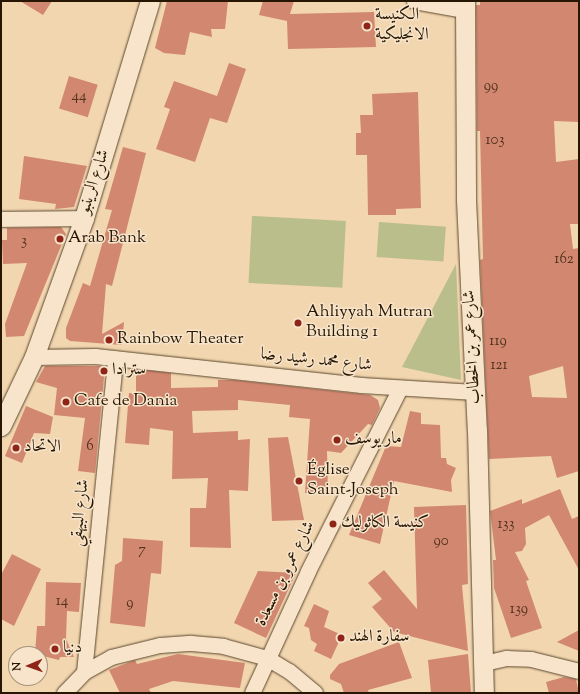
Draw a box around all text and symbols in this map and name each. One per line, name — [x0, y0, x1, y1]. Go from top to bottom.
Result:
place label: الكنيسة الانجليكية — [375, 6, 429, 46]
marker: الكنيسة الانجليكية — [362, 21, 372, 31]
house number: 99 — [484, 78, 498, 96]
house number: 44 — [71, 88, 87, 106]
house number: 103 — [486, 132, 504, 150]
street label: شارع الرينبو — [75, 147, 115, 217]
place label: Arab Bank — [68, 229, 146, 249]
house number: 3 — [21, 233, 27, 251]
marker: Arab Bank — [55, 234, 65, 244]
house number: 162 — [554, 251, 574, 269]
street label: شارع عمر بن الخطاب — [460, 289, 486, 405]
place label: Ahliyyah Mutran Building 1 — [306, 303, 433, 343]
marker: Ahliyyah Mutran Building 1 — [293, 318, 303, 328]
place label: Rainbow Theater — [117, 330, 244, 350]
house number: 119 — [489, 333, 507, 351]
marker: Rainbow Theater — [104, 335, 114, 345]
street label: شارع محمد رشيد رضا — [259, 345, 373, 377]
house number: 121 — [490, 357, 508, 375]
place label: سترادا — [112, 361, 146, 381]
marker: سترادا — [99, 366, 109, 376]
place label: Cafe de Dania — [74, 392, 177, 412]
marker: Cafe de Dania — [61, 397, 71, 407]
place label: مار يوسف — [345, 430, 402, 450]
marker: مار يوسف — [332, 435, 342, 445]
place label: الاتحاد — [24, 438, 61, 458]
house number: 6 — [86, 438, 94, 456]
marker: الاتحاد — [11, 443, 21, 453]
place label: Église Saint-Joseph — [307, 461, 399, 501]
marker: Église Saint-Joseph — [294, 476, 304, 486]
street label: شارع البيهقي — [67, 479, 95, 547]
place label: كنيسة الكاثوليك — [341, 514, 429, 534]
house number: 133 — [497, 516, 515, 534]
street label: شارع عمرو بن مسعدة — [252, 518, 320, 630]
marker: كنيسة الكاثوليك — [328, 519, 338, 529]
house number: 90 — [433, 533, 449, 551]
house number: 7 — [138, 542, 146, 560]
house number: 14 — [56, 593, 68, 611]
house number: 9 — [126, 595, 134, 613]
house number: 139 — [510, 601, 528, 619]
place label: سفارة الهند — [349, 628, 409, 648]
marker: سفارة الهند — [336, 633, 346, 643]
place label: دنيا — [63, 639, 82, 659]
marker: دنيا — [50, 644, 60, 654]
north arrow — [8, 646, 48, 686]
text: N — [9, 662, 25, 671]

